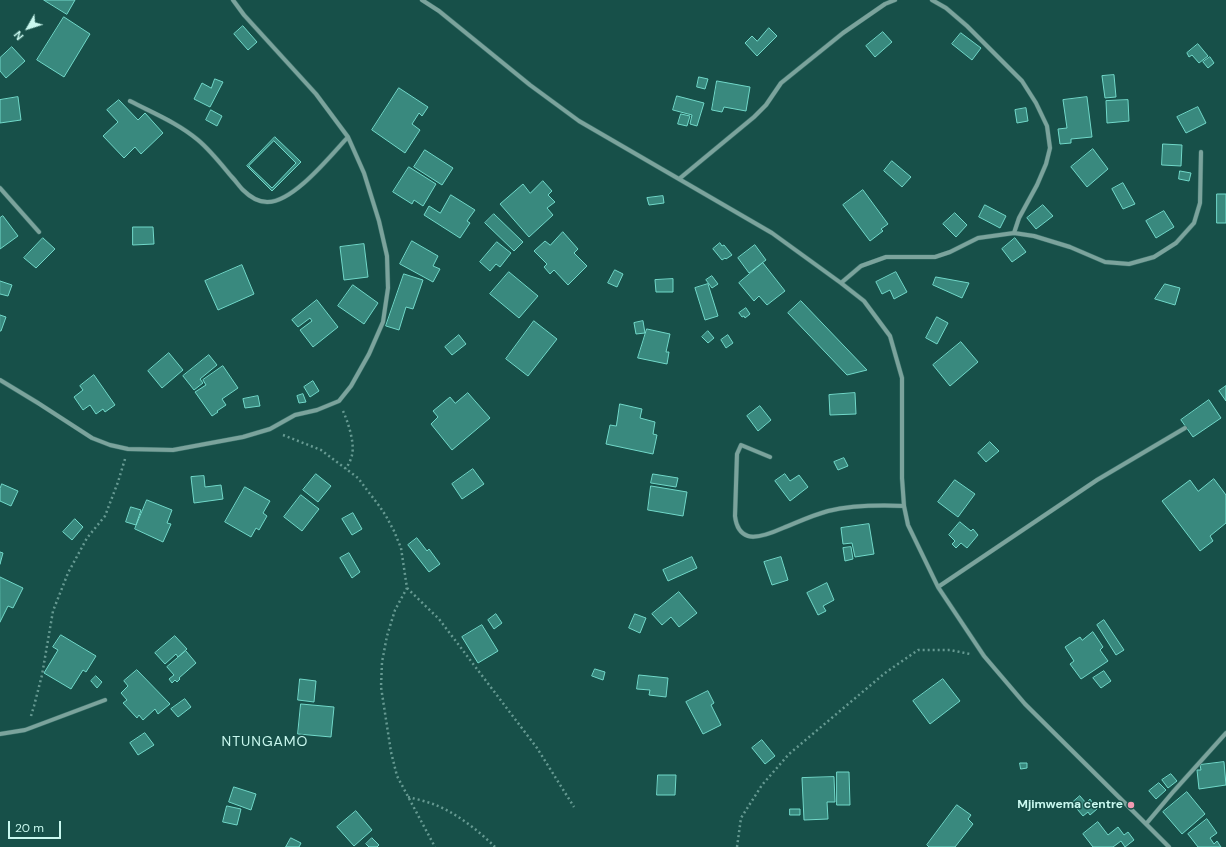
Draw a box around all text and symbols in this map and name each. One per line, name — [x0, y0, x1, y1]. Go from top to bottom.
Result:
north arrow — [8, 8, 48, 48]
text: N — [11, 28, 27, 43]
district label: NTUNGAMO — [222, 734, 308, 750]
place label: Mjimwema centre — [1017, 798, 1123, 812]
marker: Mjimwema centre — [1126, 800, 1136, 810]
scale bar — [10, 813, 63, 839]
text: 20 m — [15, 820, 44, 836]

